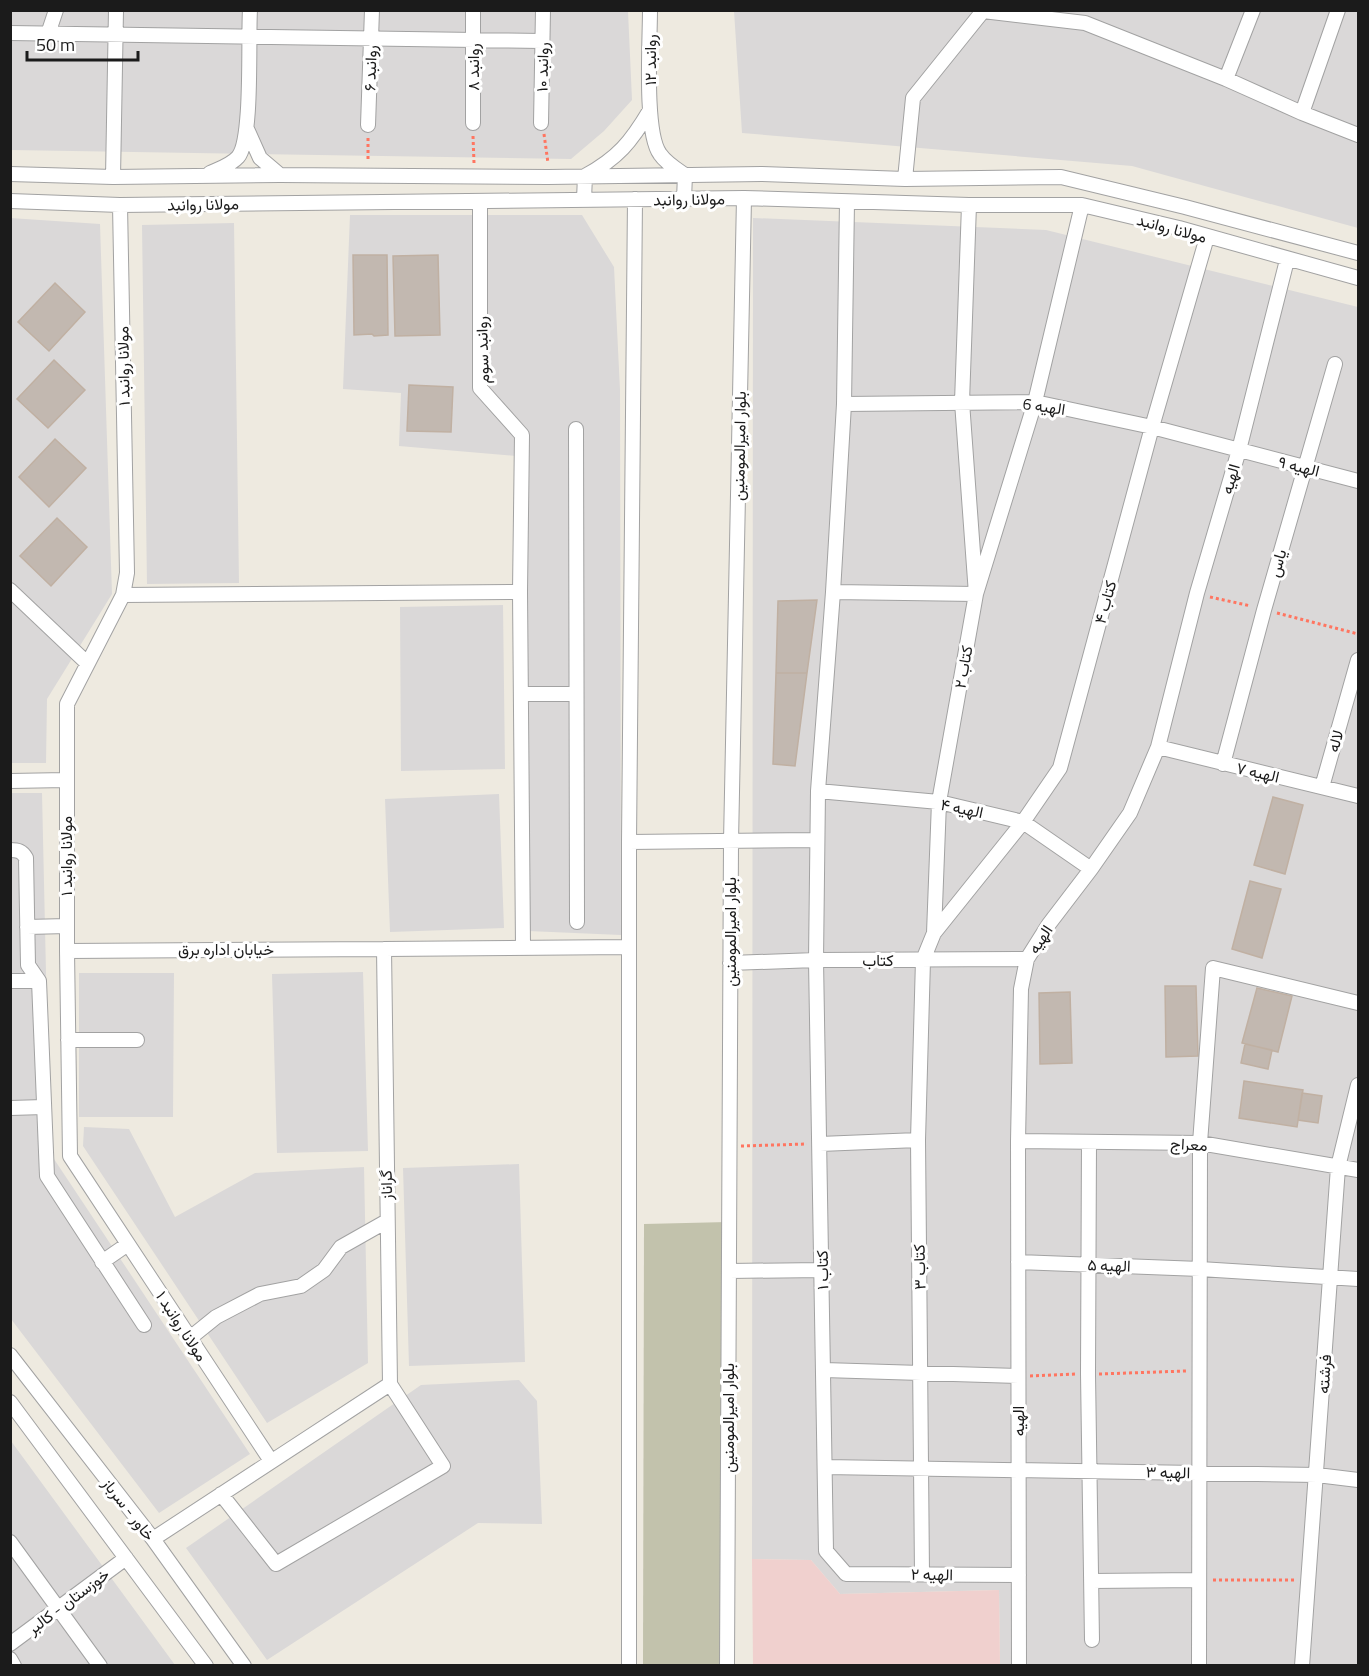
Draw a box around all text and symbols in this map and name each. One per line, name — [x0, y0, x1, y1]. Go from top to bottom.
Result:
scale bar — [27, 24, 138, 62]
text: 50 m — [36, 31, 75, 58]
street label: روانبد ۱۲ — [638, 34, 662, 86]
street label: روانبد ۱۰ — [530, 42, 554, 92]
street label: روانبد ۸ — [461, 43, 485, 91]
street label: روانبد ۶ — [357, 45, 383, 91]
street label: مولانا روانبد — [653, 186, 725, 212]
street label: مولانا روانبد — [167, 191, 239, 217]
street label: مولانا روانبد — [1134, 207, 1210, 249]
street label: روانبد سوم — [469, 316, 495, 384]
street label: مولانا روانبد ۱ — [110, 326, 136, 406]
street label: بلوار امیرالمومنین — [726, 391, 752, 501]
street label: الهیه 6 — [1021, 391, 1067, 421]
street label: الهیه ۹ — [1276, 449, 1322, 483]
street label: الهیه — [1214, 461, 1246, 497]
street label: یاس — [1262, 546, 1292, 580]
street label: کتاب ۴ — [1088, 578, 1122, 626]
street label: کتاب ۲ — [947, 644, 979, 690]
street label: لاله — [1320, 727, 1350, 755]
street label: الهیه ۷ — [1234, 755, 1282, 789]
street label: الهیه ۴ — [938, 792, 986, 824]
street label: مولانا روانبد ۱ — [54, 816, 78, 896]
street label: بلوار امیرالمومنین — [718, 877, 742, 987]
street label: الهیه — [1022, 920, 1058, 958]
street label: خیابان اداره برق — [178, 937, 274, 961]
street label: کتاب — [862, 948, 894, 972]
street label: معراج — [1170, 1131, 1208, 1157]
street label: گراناز — [374, 1170, 398, 1201]
street label: کتاب ۳ — [907, 1244, 931, 1290]
street label: کتاب ۱ — [810, 1250, 834, 1290]
street label: الهیه ۵ — [1087, 1252, 1131, 1278]
street label: مولانا روانبد ۱ — [150, 1286, 214, 1366]
street label: فرشته — [1311, 1354, 1337, 1394]
street label: بلوار امیرالمومنین — [716, 1363, 740, 1473]
street label: الهیه — [1006, 1406, 1030, 1436]
street label: الهیه ۳ — [1146, 1460, 1190, 1484]
street label: خاور - سرباز — [96, 1472, 162, 1546]
street label: خوزستان - کالبر — [21, 1562, 114, 1641]
street label: الهیه ۲ — [911, 1562, 953, 1586]

